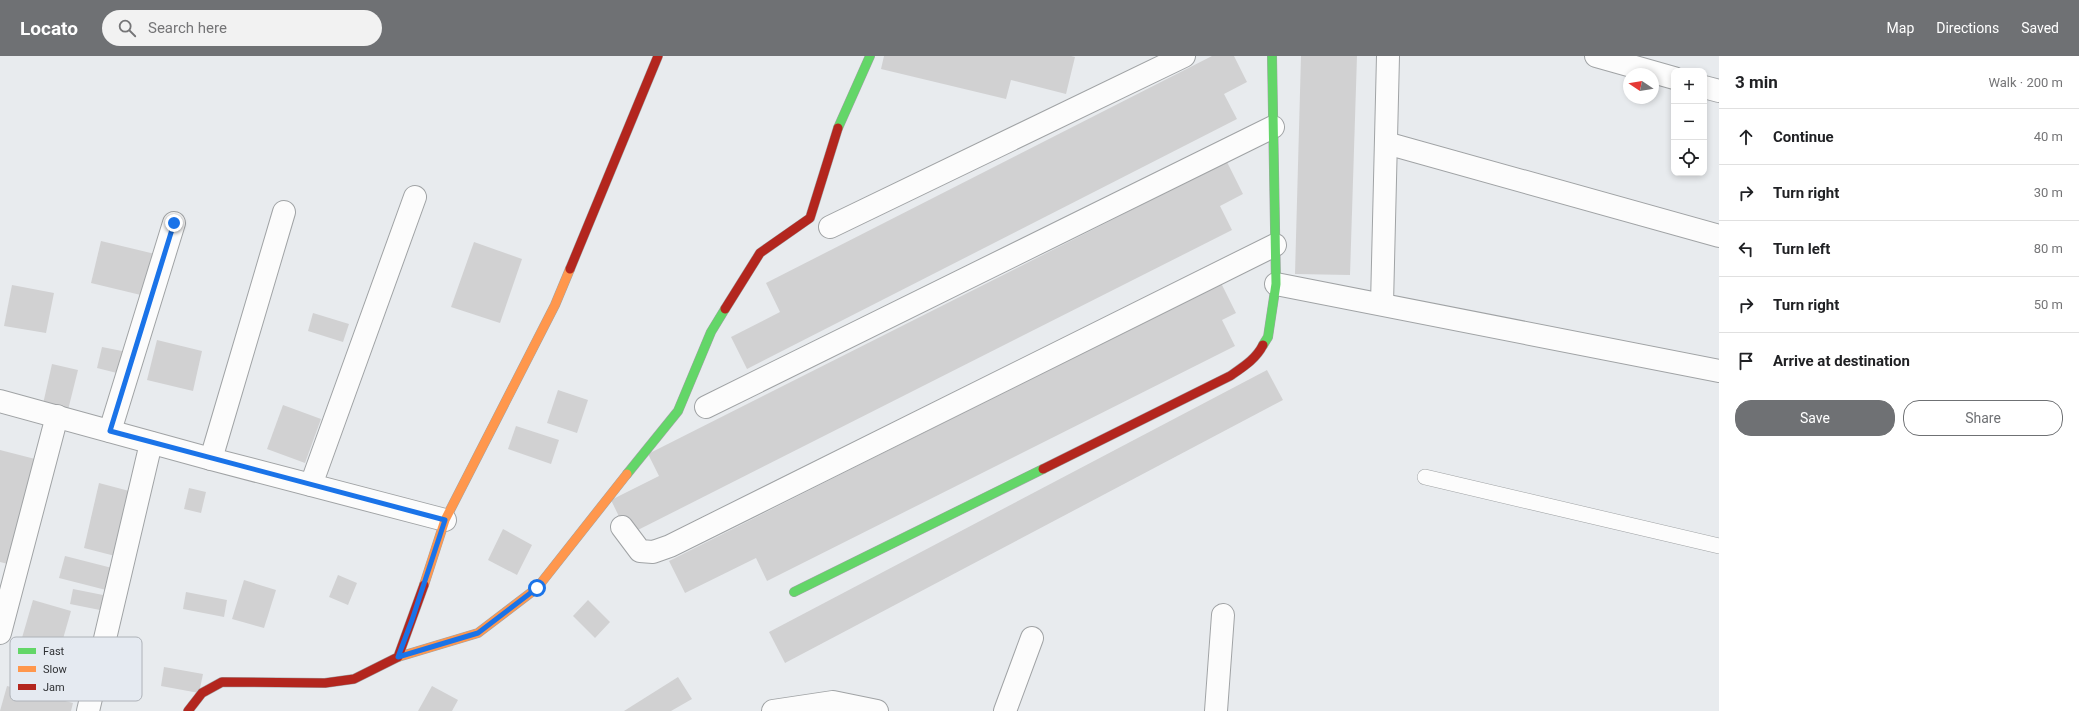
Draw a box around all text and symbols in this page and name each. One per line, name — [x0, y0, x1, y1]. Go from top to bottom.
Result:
search box — [102, 10, 382, 46]
text: Locato — [20, 17, 78, 40]
icon: search — [116, 17, 138, 39]
text: Search here — [148, 19, 227, 37]
text: Map — [1887, 20, 1914, 36]
text: Directions — [1936, 20, 1999, 36]
text: Saved — [2021, 20, 2059, 36]
north arrow — [1623, 68, 1659, 104]
map controls — [1671, 68, 1707, 176]
button: + — [1671, 68, 1707, 104]
text: 3 min — [1735, 72, 1778, 92]
text: Walk · 200 m — [1988, 75, 2063, 90]
button: − — [1671, 104, 1707, 140]
icon: ahead — [1735, 126, 1757, 148]
text: Continue — [1773, 128, 1834, 146]
text: 40 m — [2034, 129, 2063, 144]
button: locate — [1671, 140, 1707, 176]
icon: right — [1735, 182, 1757, 204]
text: Turn right — [1773, 184, 1839, 202]
text: 30 m — [2034, 185, 2063, 200]
route end — [165, 214, 183, 232]
icon: left — [1735, 238, 1757, 260]
text: Turn left — [1773, 240, 1830, 258]
text: 80 m — [2034, 241, 2063, 256]
icon: right — [1735, 294, 1757, 316]
text: Turn right — [1773, 296, 1839, 314]
text: 50 m — [2034, 297, 2063, 312]
icon: arrive — [1735, 350, 1757, 372]
text: Arrive at destination — [1773, 352, 1910, 370]
button: Save — [1735, 400, 1895, 436]
button: Share — [1903, 400, 2063, 436]
route start — [528, 579, 546, 597]
legend — [10, 637, 142, 701]
text: Fast — [43, 645, 65, 658]
text: Slow — [43, 663, 67, 676]
text: Jam — [43, 681, 65, 694]

